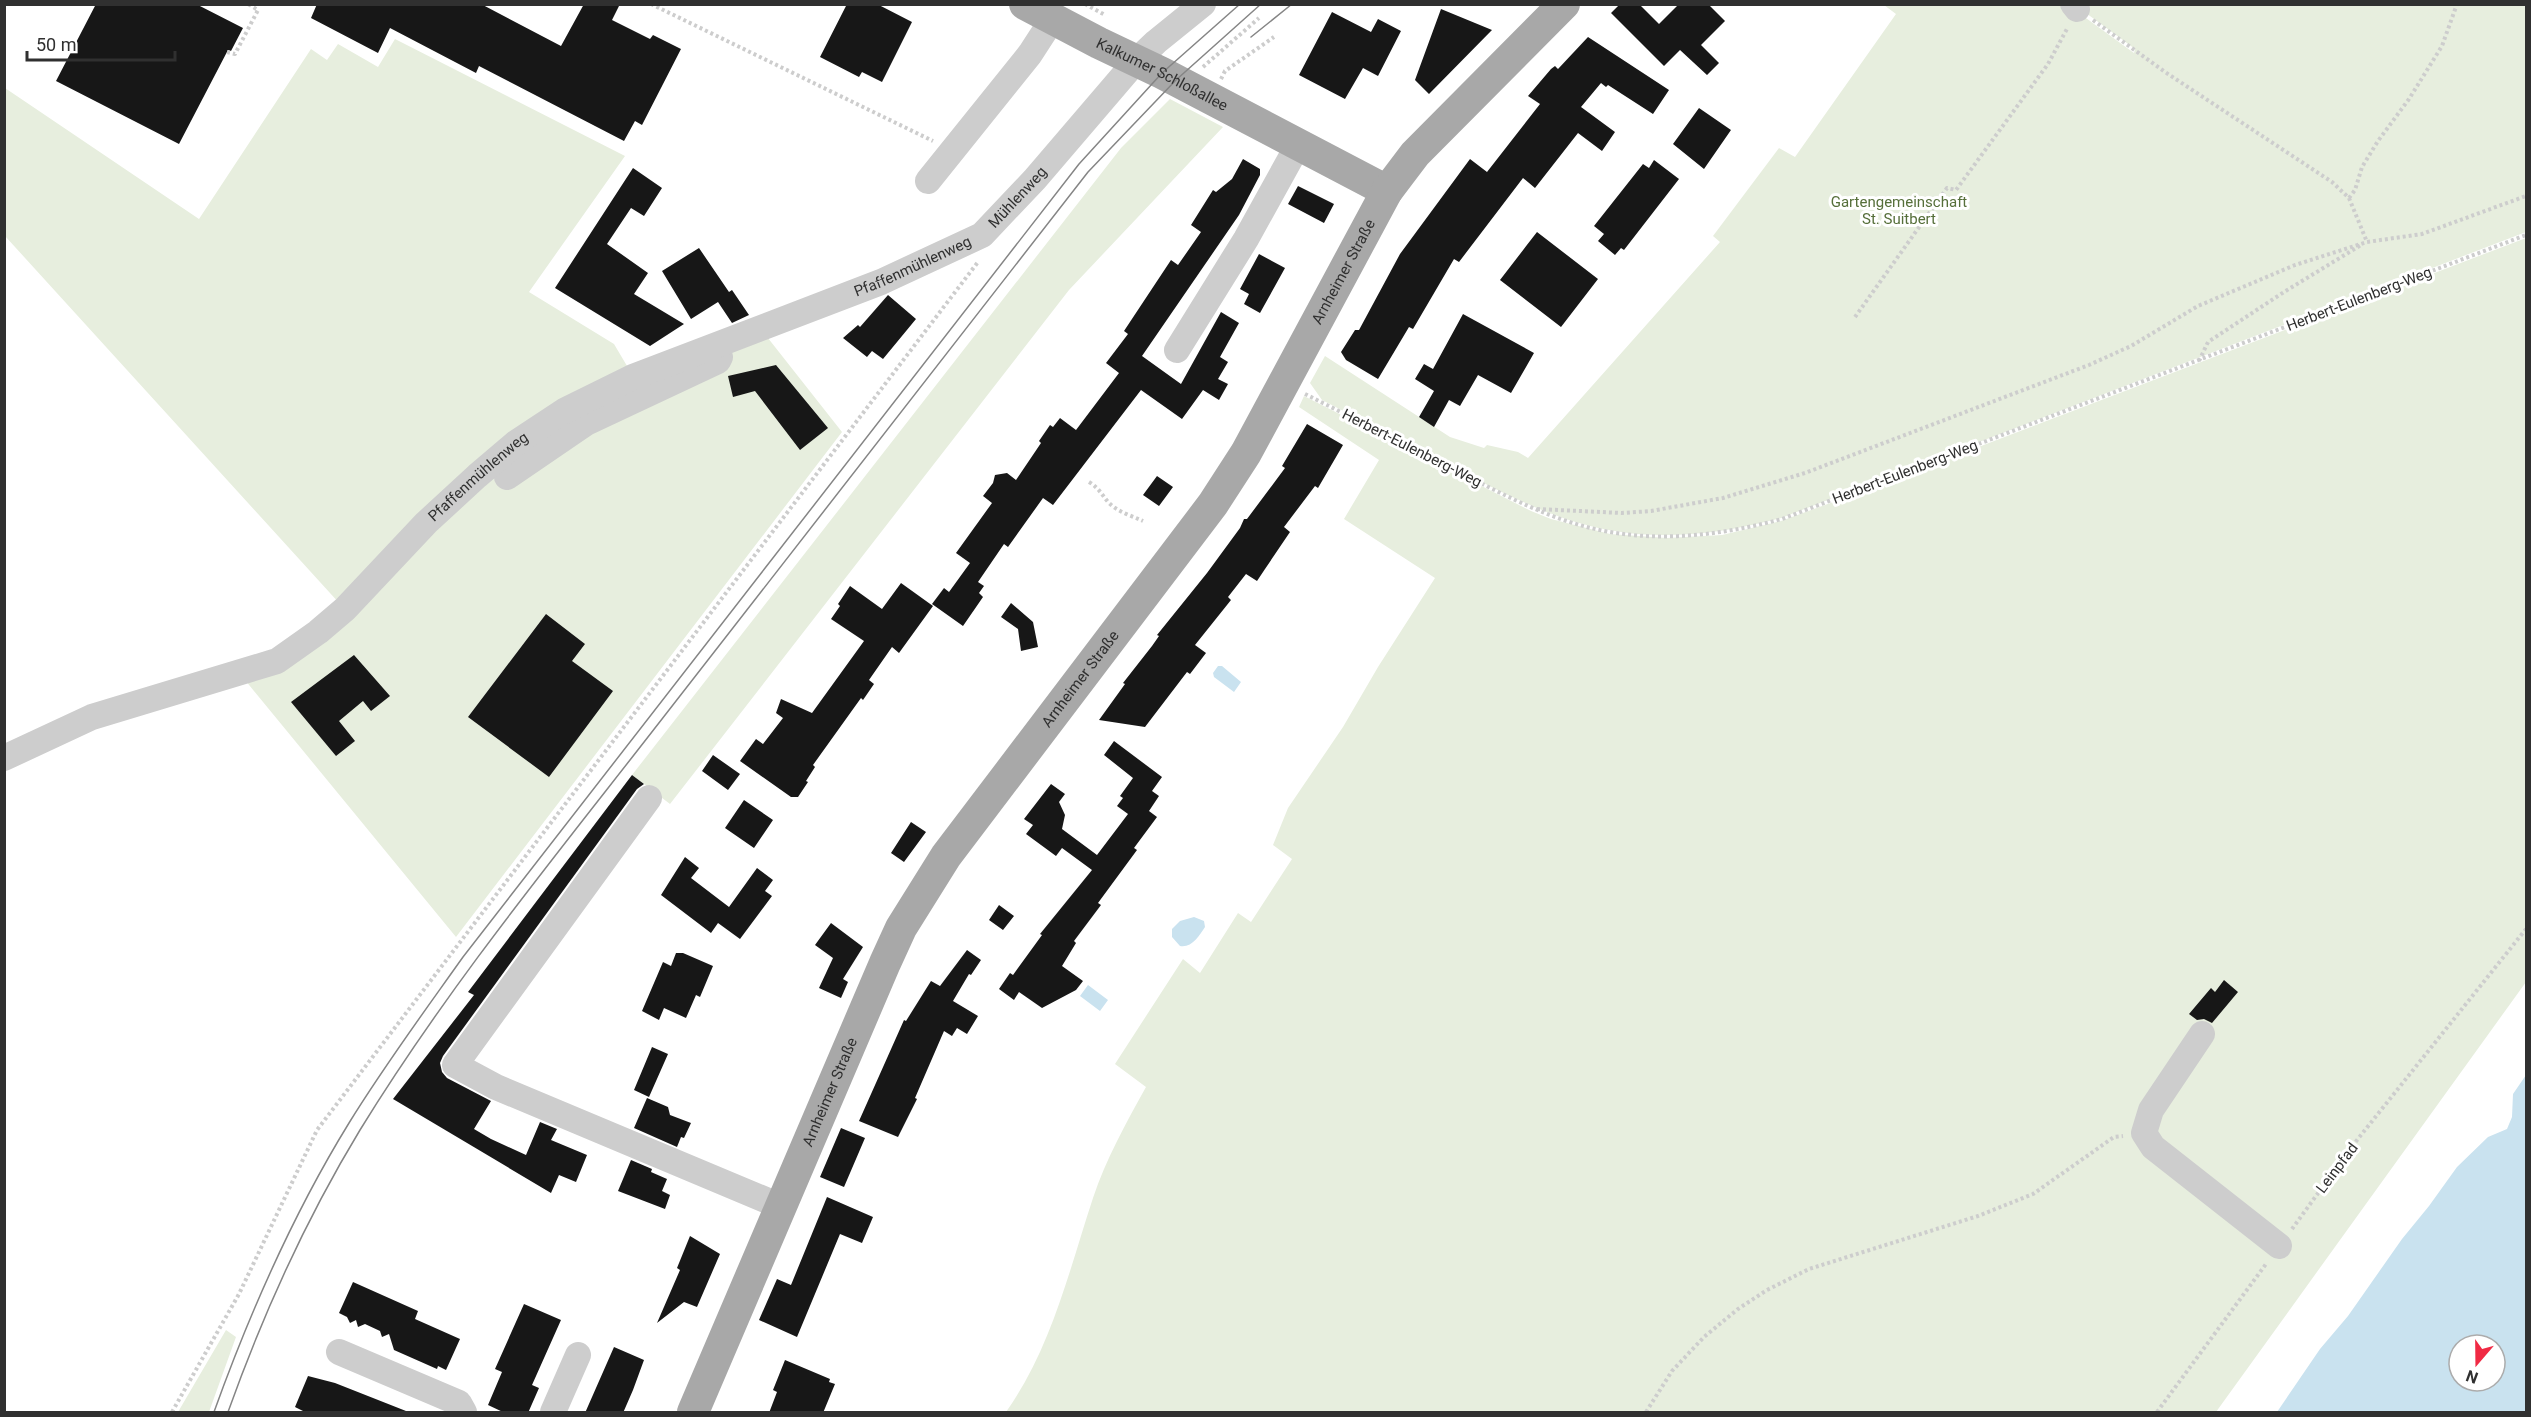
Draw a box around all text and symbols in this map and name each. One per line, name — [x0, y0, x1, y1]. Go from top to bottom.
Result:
scale bar — [27, 24, 176, 62]
text: 50 m — [36, 34, 76, 55]
street label: Kalkumer Schloßallee — [1093, 34, 1231, 115]
street label: Mühlenweg — [984, 163, 1050, 232]
park label: Gartengemeinschaft St. Suitbert — [1831, 193, 1967, 228]
street label: Arnheimer Straße — [1308, 216, 1379, 327]
street label: Pfaffenmühlenweg — [851, 232, 974, 300]
street label: Herbert-Eulenberg-Weg — [2284, 263, 2434, 335]
street label: Herbert-Eulenberg-Weg — [1339, 405, 1485, 491]
street label: Pfaffenmühlenweg — [425, 428, 531, 525]
street label: Herbert-Eulenberg-Weg — [1830, 436, 1980, 508]
street label: Arnheimer Straße — [1038, 627, 1123, 731]
street label: Arnheimer Straße — [799, 1035, 861, 1149]
street label: Leinpfad — [2312, 1139, 2362, 1197]
north arrow — [2447, 1333, 2507, 1393]
text: N — [2463, 1366, 2481, 1387]

